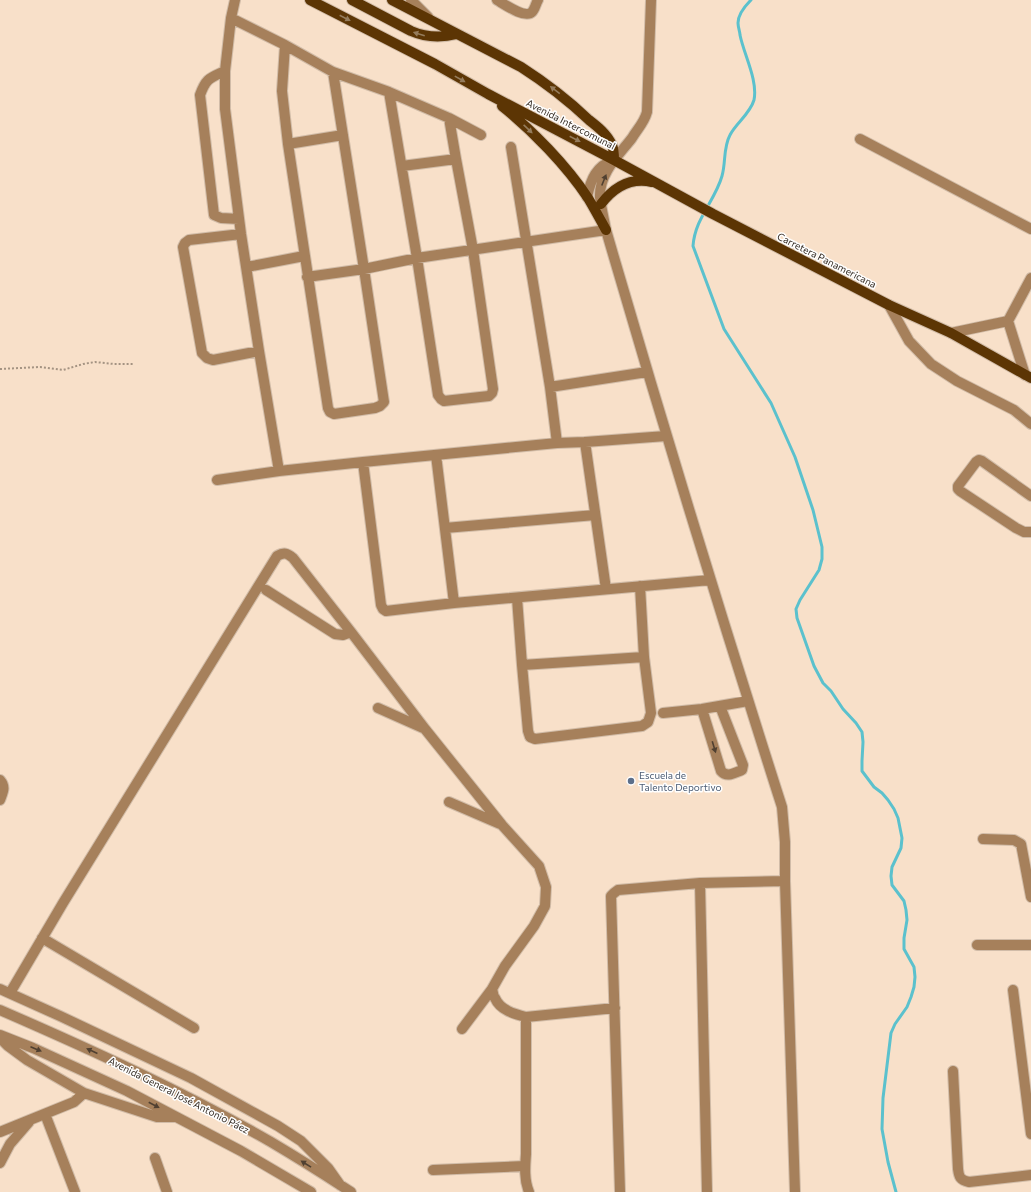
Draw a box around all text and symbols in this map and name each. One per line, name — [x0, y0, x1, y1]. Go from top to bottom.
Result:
one-way arrow — [339, 15, 350, 21]
one-way arrow — [413, 31, 425, 37]
one-way arrow — [454, 75, 466, 82]
one-way arrow — [549, 86, 560, 94]
street label: Avenida Intercomunal — [524, 96, 618, 152]
one-way arrow — [523, 125, 533, 134]
one-way arrow — [569, 136, 580, 142]
one-way arrow — [601, 175, 607, 186]
street label: Carretera Panamericana — [775, 230, 879, 290]
one-way arrow — [711, 741, 717, 753]
place label: Escuela de Talento Deportivo — [639, 769, 721, 793]
marker: Escuela de Talento Deportivo — [626, 776, 636, 786]
one-way arrow — [31, 1047, 43, 1053]
one-way arrow — [87, 1048, 98, 1054]
street label: Avenida General José Antonio Páez — [107, 1054, 251, 1136]
one-way arrow — [148, 1102, 159, 1108]
one-way arrow — [301, 1160, 311, 1168]

